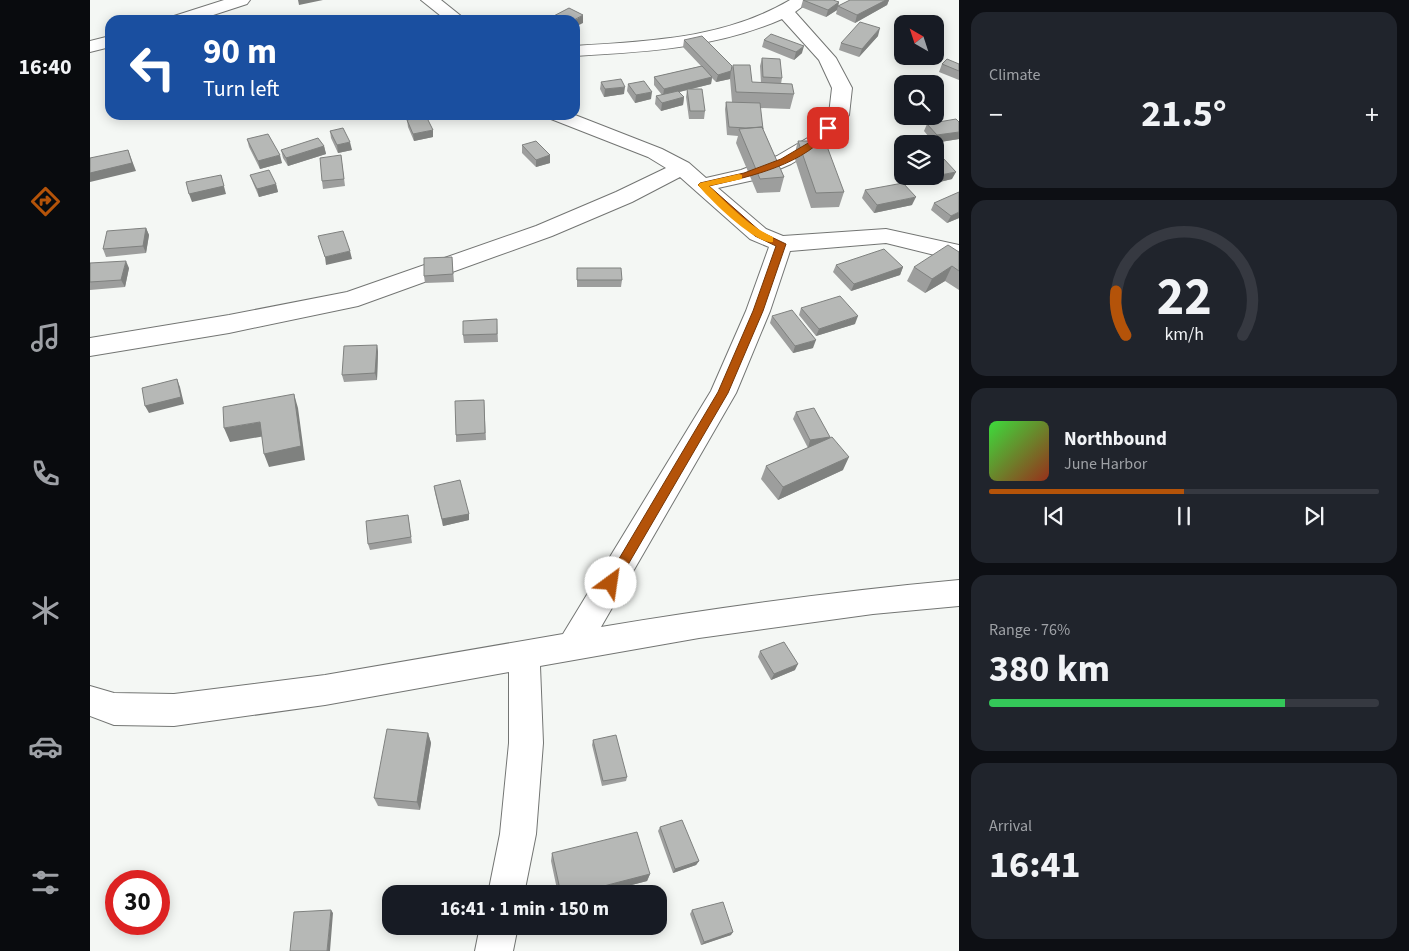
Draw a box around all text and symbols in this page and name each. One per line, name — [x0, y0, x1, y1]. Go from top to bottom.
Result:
north arrow — [894, 15, 944, 65]
map controls — [894, 15, 944, 185]
text: 90 m — [203, 27, 277, 77]
icon: left — [120, 35, 185, 100]
text: 16:40 — [18, 51, 72, 83]
text: Climate — [989, 64, 1040, 86]
text: Turn left — [203, 73, 279, 105]
button: search — [894, 75, 944, 125]
text: 21.5° — [1141, 87, 1227, 141]
text: − — [989, 95, 1003, 135]
text: + — [1365, 95, 1379, 135]
pin — [807, 107, 849, 149]
icon: arrive — [814, 114, 842, 142]
button: layers — [894, 135, 944, 185]
icon: directions — [28, 184, 63, 219]
text: 22 — [1157, 261, 1211, 335]
icon: music — [28, 320, 63, 355]
text: km/h — [1164, 322, 1204, 347]
text: Northbound — [1064, 426, 1167, 453]
text: June Harbor — [1064, 453, 1147, 475]
icon: phone — [28, 456, 63, 491]
icon: previous — [1040, 502, 1068, 530]
icon: pause — [1170, 502, 1198, 530]
icon: next — [1300, 502, 1328, 530]
position arrow — [584, 556, 636, 608]
icon: climate — [28, 593, 63, 628]
text: Range · 76% — [989, 619, 1070, 641]
text: 380 km — [989, 642, 1110, 696]
icon: car — [28, 729, 63, 764]
text: Arrival — [989, 815, 1032, 837]
text: 16:41 — [989, 838, 1081, 892]
icon: filters — [28, 865, 63, 900]
speed limit sign: 30 — [105, 870, 170, 935]
text: 16:41 · 1 min · 150 m — [440, 896, 609, 923]

